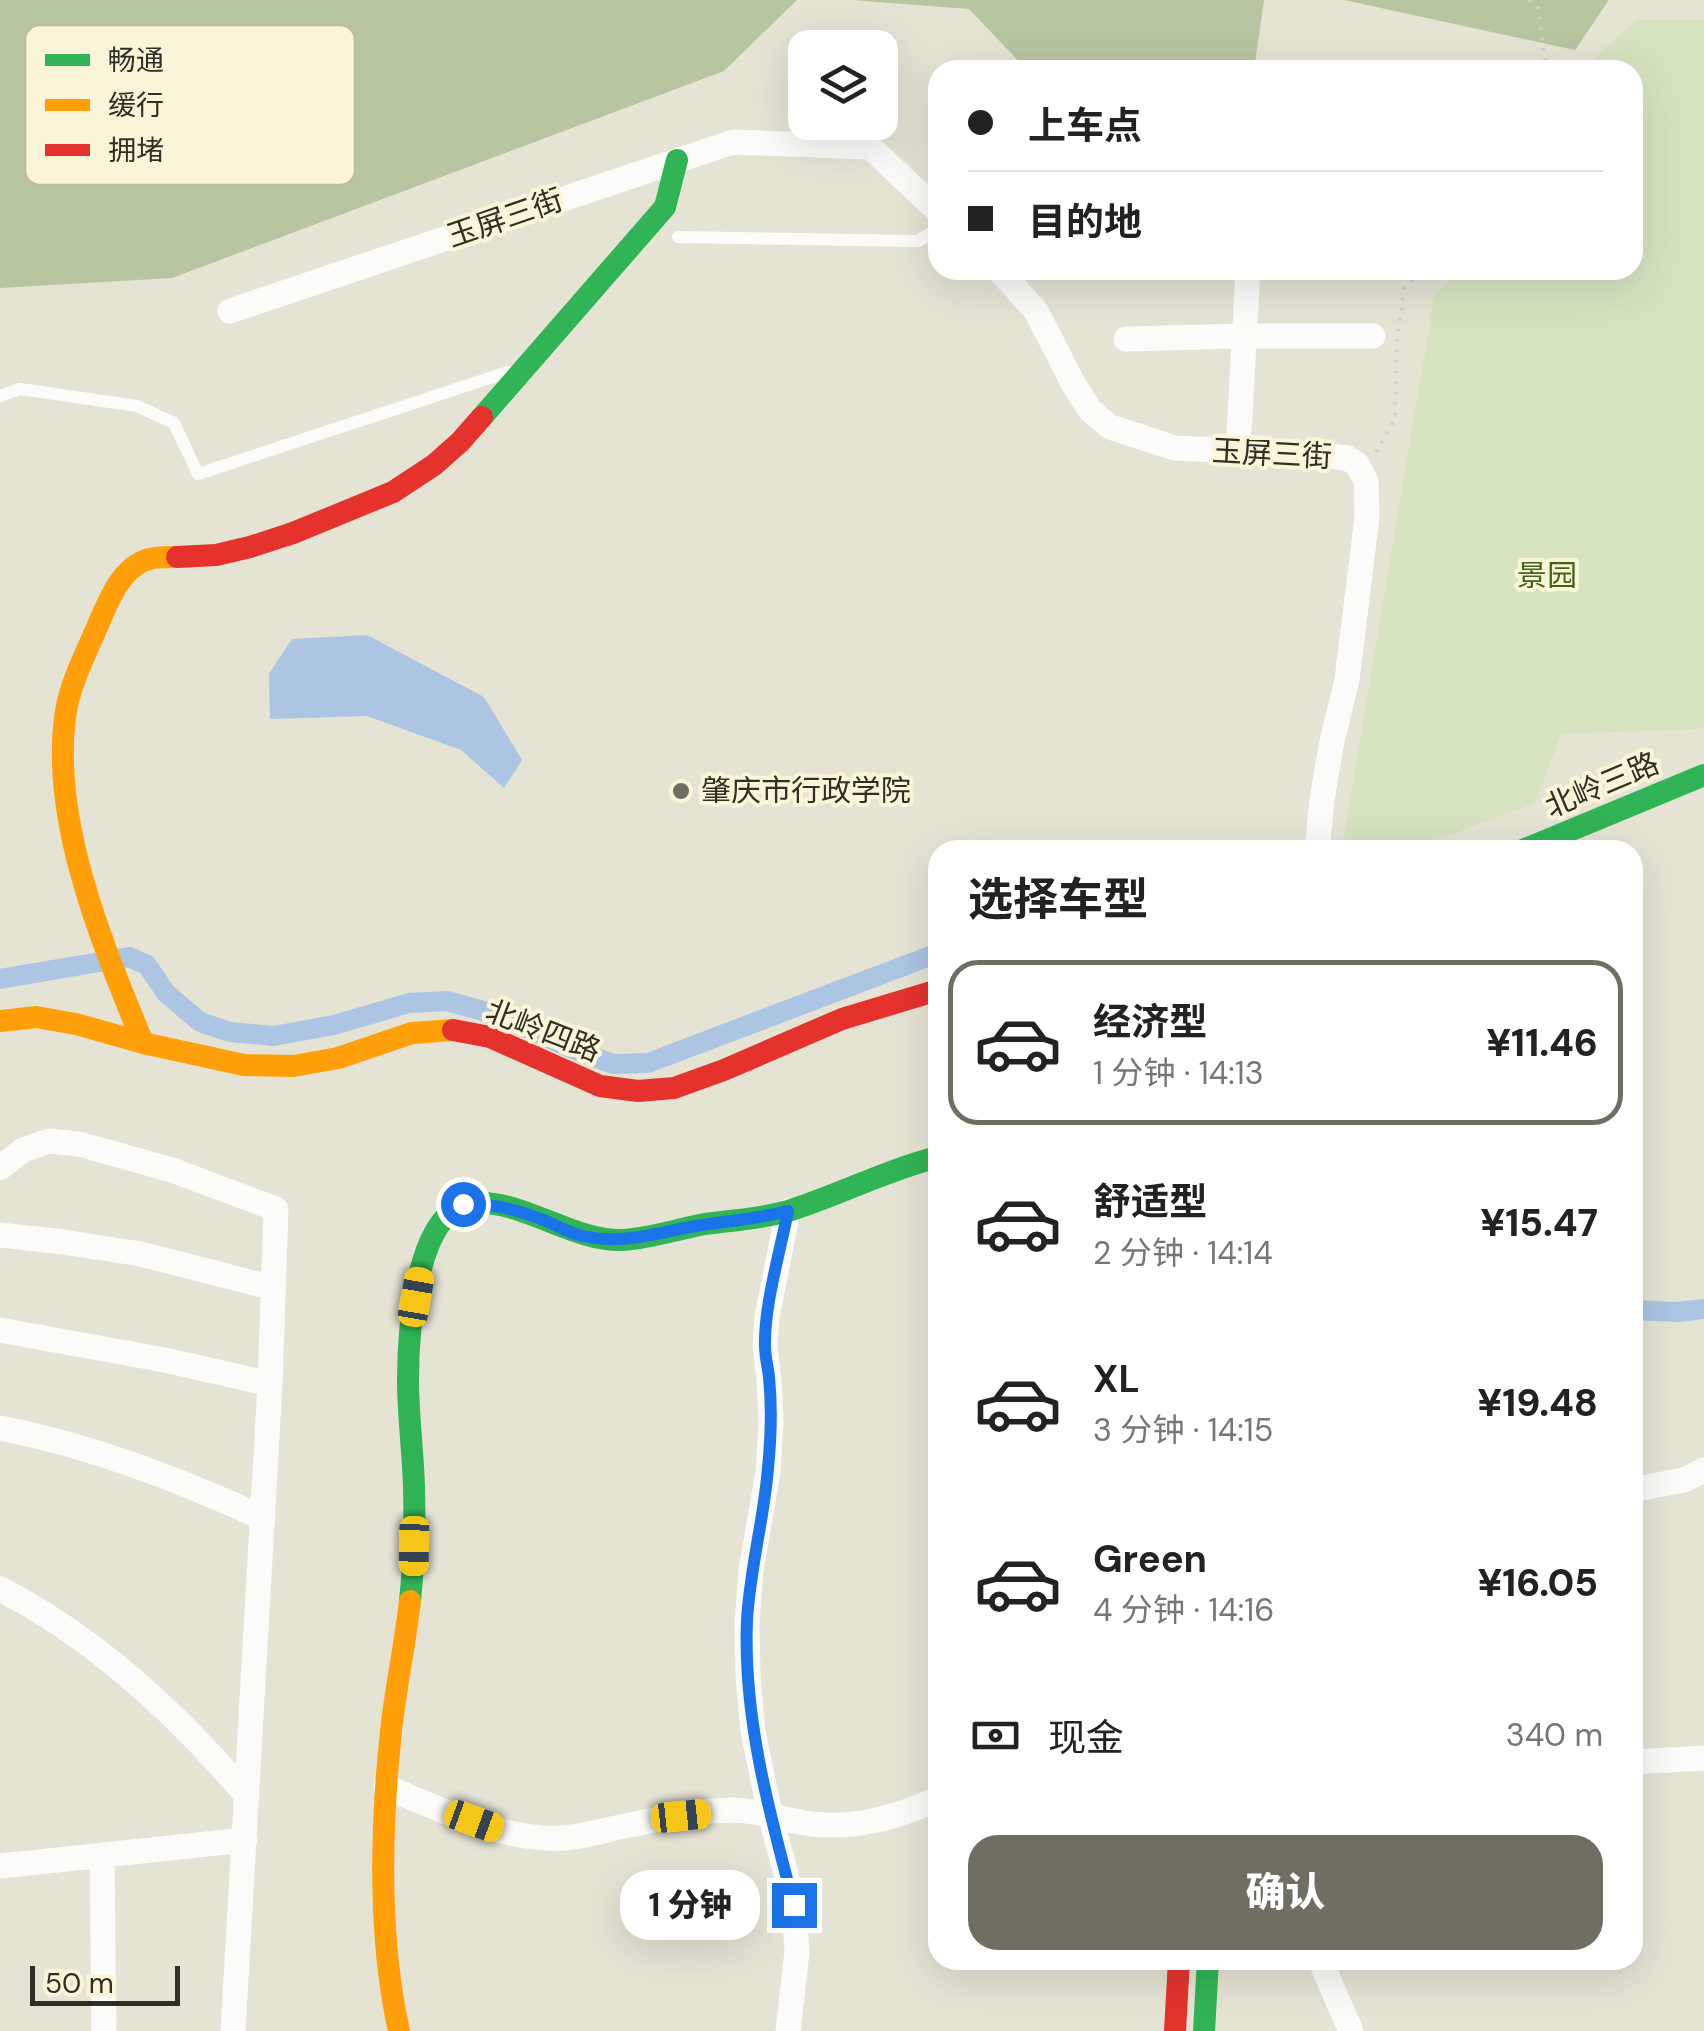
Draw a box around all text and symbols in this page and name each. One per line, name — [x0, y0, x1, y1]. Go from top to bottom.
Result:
legend — [25, 25, 355, 185]
map controls — [788, 30, 898, 140]
button: layers — [788, 30, 898, 140]
text: 畅通 — [108, 42, 164, 79]
text: 缓行 — [108, 87, 164, 124]
text: 上车点 — [1028, 101, 1142, 151]
text: 拥堵 — [108, 132, 164, 169]
street label: 玉屏三街 — [442, 180, 568, 255]
text: 目的地 — [1028, 197, 1142, 247]
street label: 玉屏三街 — [1211, 431, 1333, 476]
park label: 景园 — [1517, 556, 1577, 595]
street label: 北岭三路 — [1539, 743, 1665, 826]
place label: 肇庆市行政学院 — [701, 771, 911, 810]
marker: 肇庆市行政学院 — [670, 780, 692, 802]
text: 选择车型 — [968, 870, 1148, 929]
street label: 北岭四路 — [480, 991, 606, 1070]
text: 经济型 — [1093, 997, 1207, 1047]
icon: car — [973, 998, 1063, 1088]
text: ¥11.46 — [1486, 1018, 1598, 1068]
text: 1 分钟 · 14:13 — [1093, 1052, 1264, 1094]
text: 舒适型 — [1093, 1177, 1207, 1227]
icon: car — [973, 1178, 1063, 1268]
route start — [441, 1182, 486, 1227]
text: ¥15.47 — [1480, 1198, 1598, 1248]
text: 2 分钟 · 14:14 — [1093, 1232, 1273, 1274]
car — [396, 1265, 436, 1329]
text: XL — [1093, 1354, 1140, 1404]
icon: car — [973, 1358, 1063, 1448]
text: ¥19.48 — [1477, 1378, 1598, 1428]
text: 3 分钟 · 14:15 — [1093, 1409, 1273, 1451]
car — [398, 1516, 430, 1576]
text: Green — [1093, 1534, 1207, 1584]
icon: car — [973, 1538, 1063, 1628]
text: ¥16.05 — [1477, 1558, 1598, 1608]
text: 4 分钟 · 14:16 — [1093, 1589, 1274, 1631]
icon: cash — [968, 1708, 1023, 1763]
text: 现金 — [1048, 1713, 1124, 1763]
text: 340 m — [1506, 1714, 1603, 1756]
car — [441, 1797, 507, 1845]
car — [650, 1798, 712, 1834]
button: 确认 — [968, 1835, 1603, 1950]
callout: 1 分钟 — [619, 1870, 759, 1940]
route end — [772, 1883, 817, 1928]
text: 1 分钟 — [648, 1884, 732, 1926]
scale bar — [30, 1961, 180, 2006]
text: 50 m — [45, 1965, 114, 2002]

